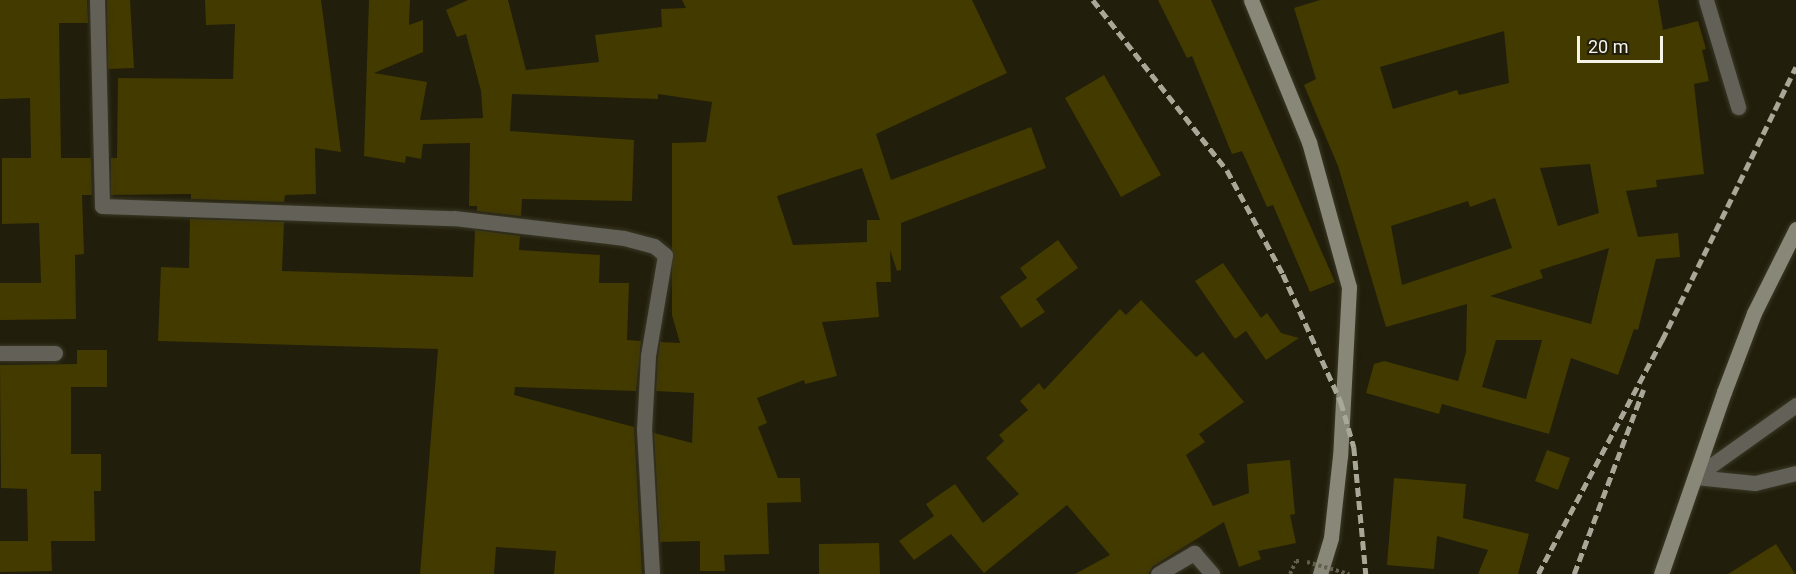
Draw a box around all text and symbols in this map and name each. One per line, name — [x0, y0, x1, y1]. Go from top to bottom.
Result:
scale bar — [1580, 24, 1666, 62]
text: 20 m — [1588, 36, 1628, 57]

